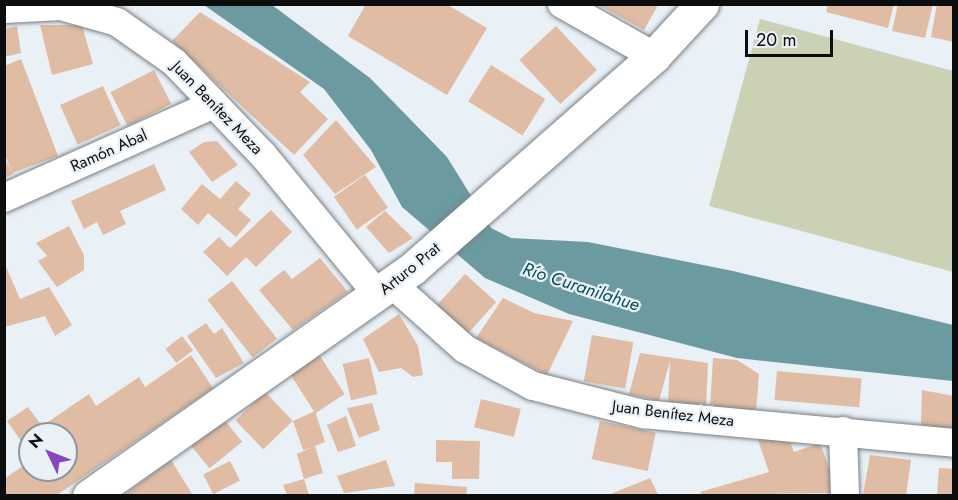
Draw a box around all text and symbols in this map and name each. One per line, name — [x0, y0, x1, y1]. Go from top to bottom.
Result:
scale bar — [748, 18, 836, 56]
text: 20 m — [756, 27, 796, 53]
street label: Juan Benítez Meza — [167, 57, 267, 159]
street label: Ramón Abal — [68, 126, 150, 176]
street label: Arturo Prat — [376, 239, 444, 299]
water label: Río Curanilahue — [520, 258, 642, 316]
street label: Juan Benítez Meza — [611, 397, 735, 431]
north arrow — [18, 422, 78, 482]
text: N — [23, 428, 49, 453]

